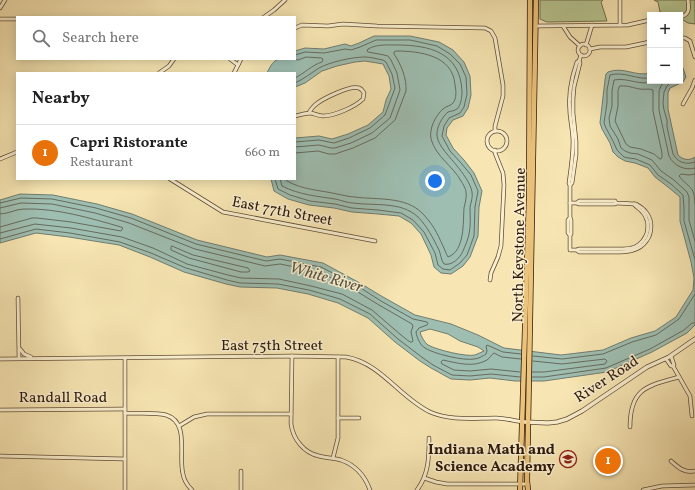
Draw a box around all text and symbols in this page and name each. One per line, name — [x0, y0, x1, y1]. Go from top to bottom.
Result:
map controls — [647, 12, 683, 84]
button: + — [647, 12, 683, 48]
search box — [16, 16, 296, 60]
icon: search — [30, 27, 52, 49]
text: Search here — [62, 28, 139, 49]
button: − — [647, 48, 683, 84]
text: Nearby — [32, 87, 90, 110]
text: Capri Ristorante — [70, 133, 188, 154]
text: 1 — [42, 144, 48, 162]
text: 660 m — [245, 144, 280, 162]
text: Restaurant — [70, 154, 133, 172]
street label: North Keystone Avenue — [508, 167, 532, 323]
your location — [425, 171, 445, 191]
street label: East 77th Street — [230, 192, 334, 232]
water label: White River — [287, 257, 366, 299]
street label: East 75th Street — [221, 336, 323, 357]
street label: River Road — [571, 351, 643, 409]
street label: Randall Road — [19, 388, 107, 409]
place label: Indiana Math and Science Academy — [428, 440, 556, 478]
pin: 1 — [595, 446, 621, 476]
school or university icon: Indiana Math and Science Academy — [558, 449, 578, 469]

